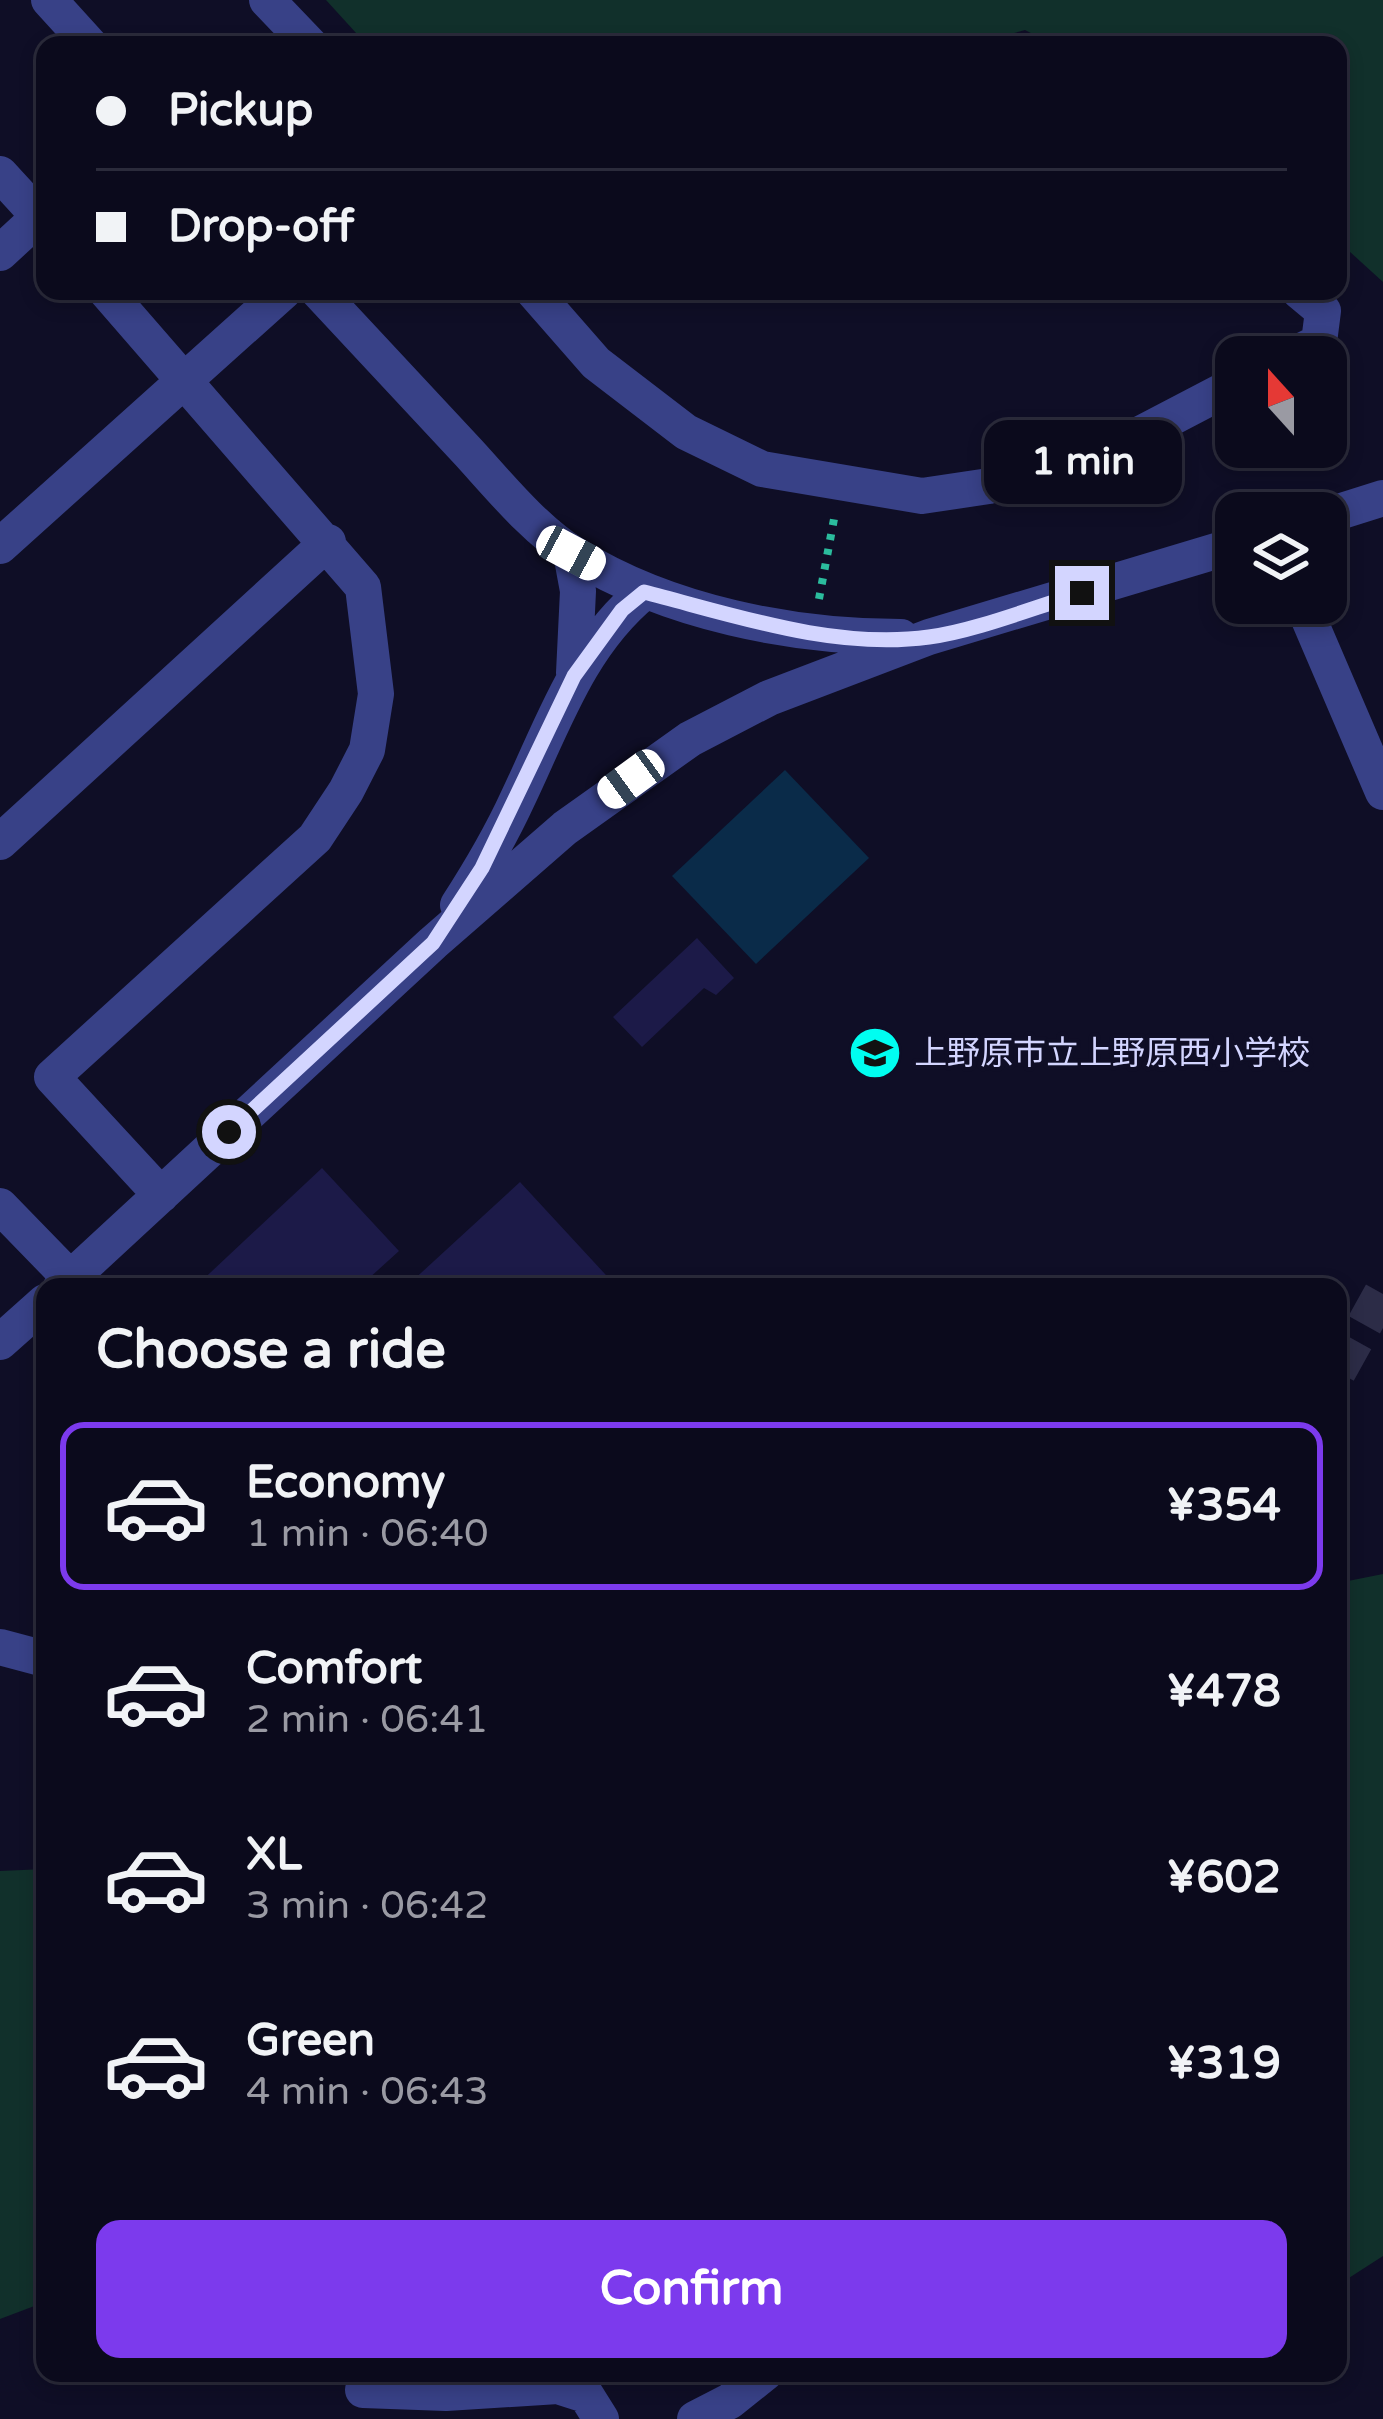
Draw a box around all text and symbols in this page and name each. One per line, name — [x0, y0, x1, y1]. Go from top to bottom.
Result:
text: Pickup — [168, 84, 313, 138]
text: Drop-off — [168, 200, 354, 254]
north arrow — [1215, 336, 1347, 468]
map controls — [1215, 336, 1347, 624]
callout: 1 min — [983, 419, 1181, 503]
text: 1 min — [1031, 438, 1135, 485]
button: layers — [1215, 492, 1347, 624]
car — [531, 520, 611, 586]
route end — [1055, 566, 1109, 620]
car — [591, 743, 671, 815]
school or university icon: 上野原市立上野原西小学校 — [847, 1025, 903, 1081]
place label: 上野原市立上野原西小学校 — [914, 1034, 1310, 1073]
route start — [202, 1105, 256, 1159]
text: Choose a ride — [96, 1317, 446, 1382]
icon: car — [102, 1452, 210, 1560]
text: Economy — [246, 1456, 445, 1510]
text: ¥354 — [1167, 1479, 1281, 1533]
text: 1 min · 06:40 — [246, 1510, 488, 1557]
icon: car — [102, 1638, 210, 1746]
text: Comfort — [246, 1642, 422, 1696]
text: ¥478 — [1167, 1665, 1281, 1719]
text: 2 min · 06:41 — [246, 1696, 488, 1743]
icon: car — [102, 1824, 210, 1932]
text: XL — [246, 1828, 302, 1882]
text: ¥602 — [1167, 1851, 1281, 1905]
text: 3 min · 06:42 — [246, 1882, 488, 1929]
icon: car — [102, 2010, 210, 2118]
text: Green — [246, 2014, 375, 2068]
text: ¥319 — [1167, 2037, 1281, 2091]
text: 4 min · 06:43 — [246, 2068, 488, 2115]
button: Confirm — [96, 2220, 1287, 2358]

